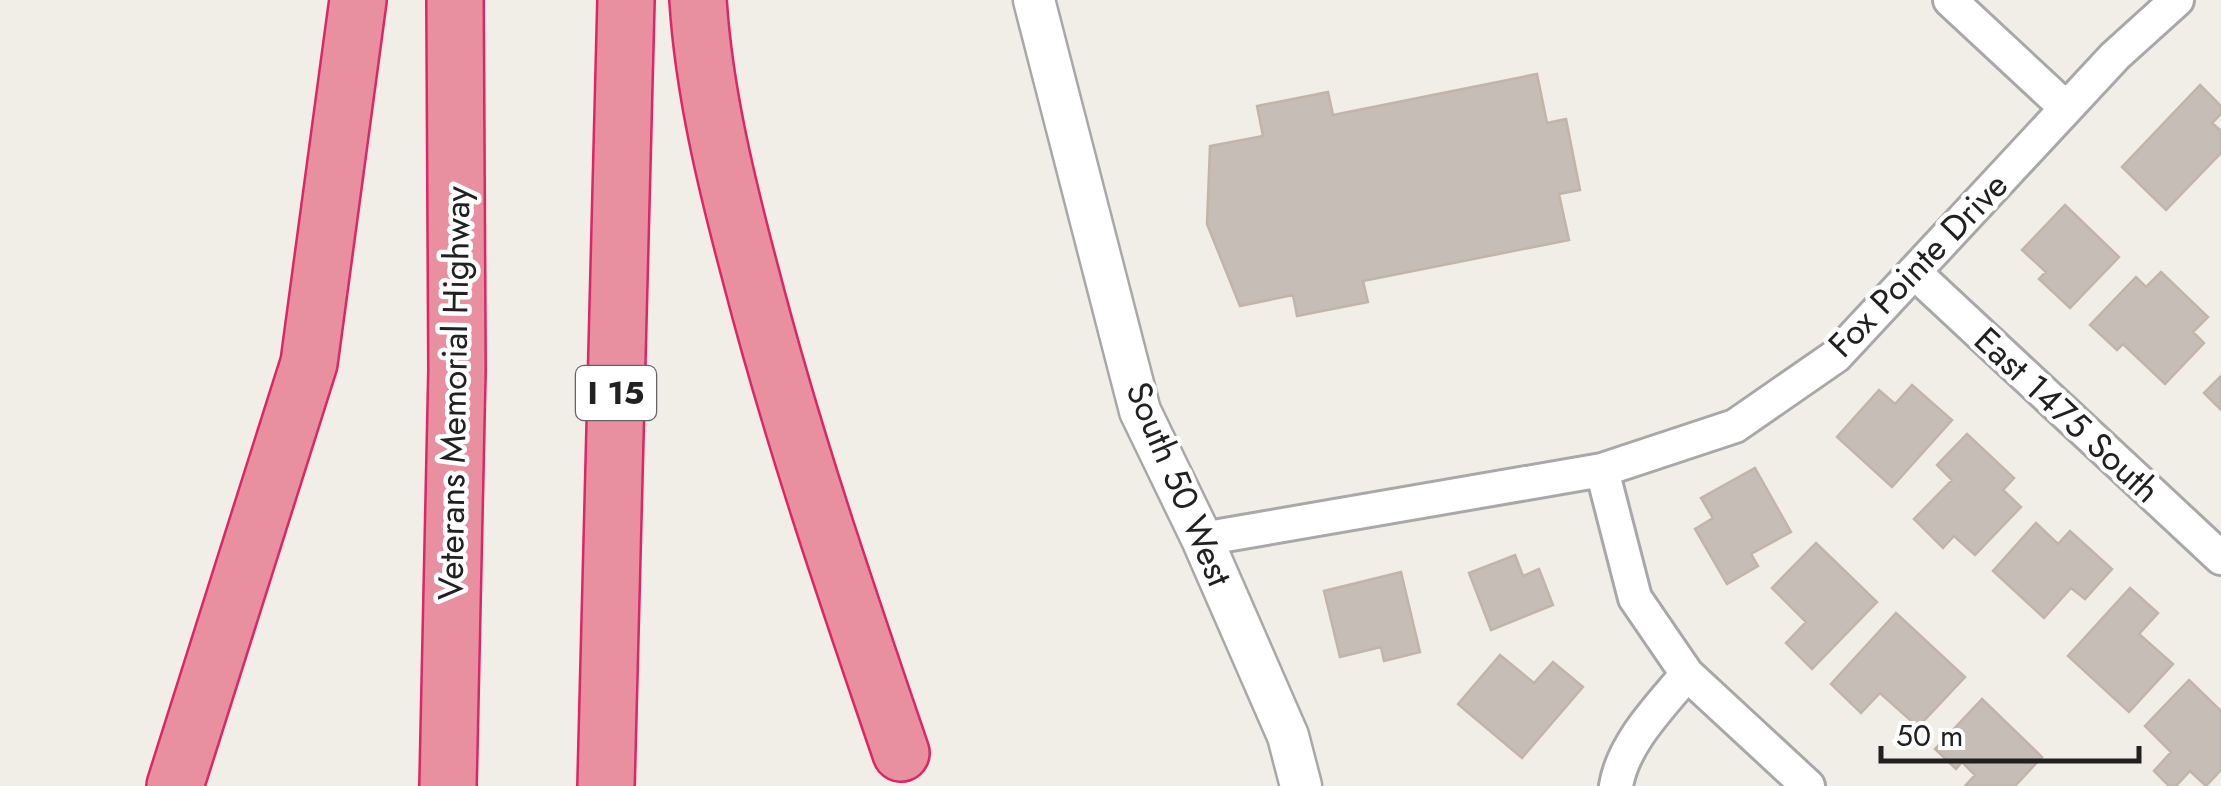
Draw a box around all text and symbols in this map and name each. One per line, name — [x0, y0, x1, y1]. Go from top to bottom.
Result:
street label: Fox Pointe Drive — [1817, 161, 2019, 369]
street label: Veterans Memorial Highway — [425, 185, 483, 600]
street label: East 1475 South — [1963, 316, 2171, 514]
road number: I 15 — [576, 366, 656, 420]
street label: South 50 West — [1113, 374, 1245, 594]
scale bar — [1881, 701, 2138, 763]
text: 50 m — [1896, 714, 1963, 757]

